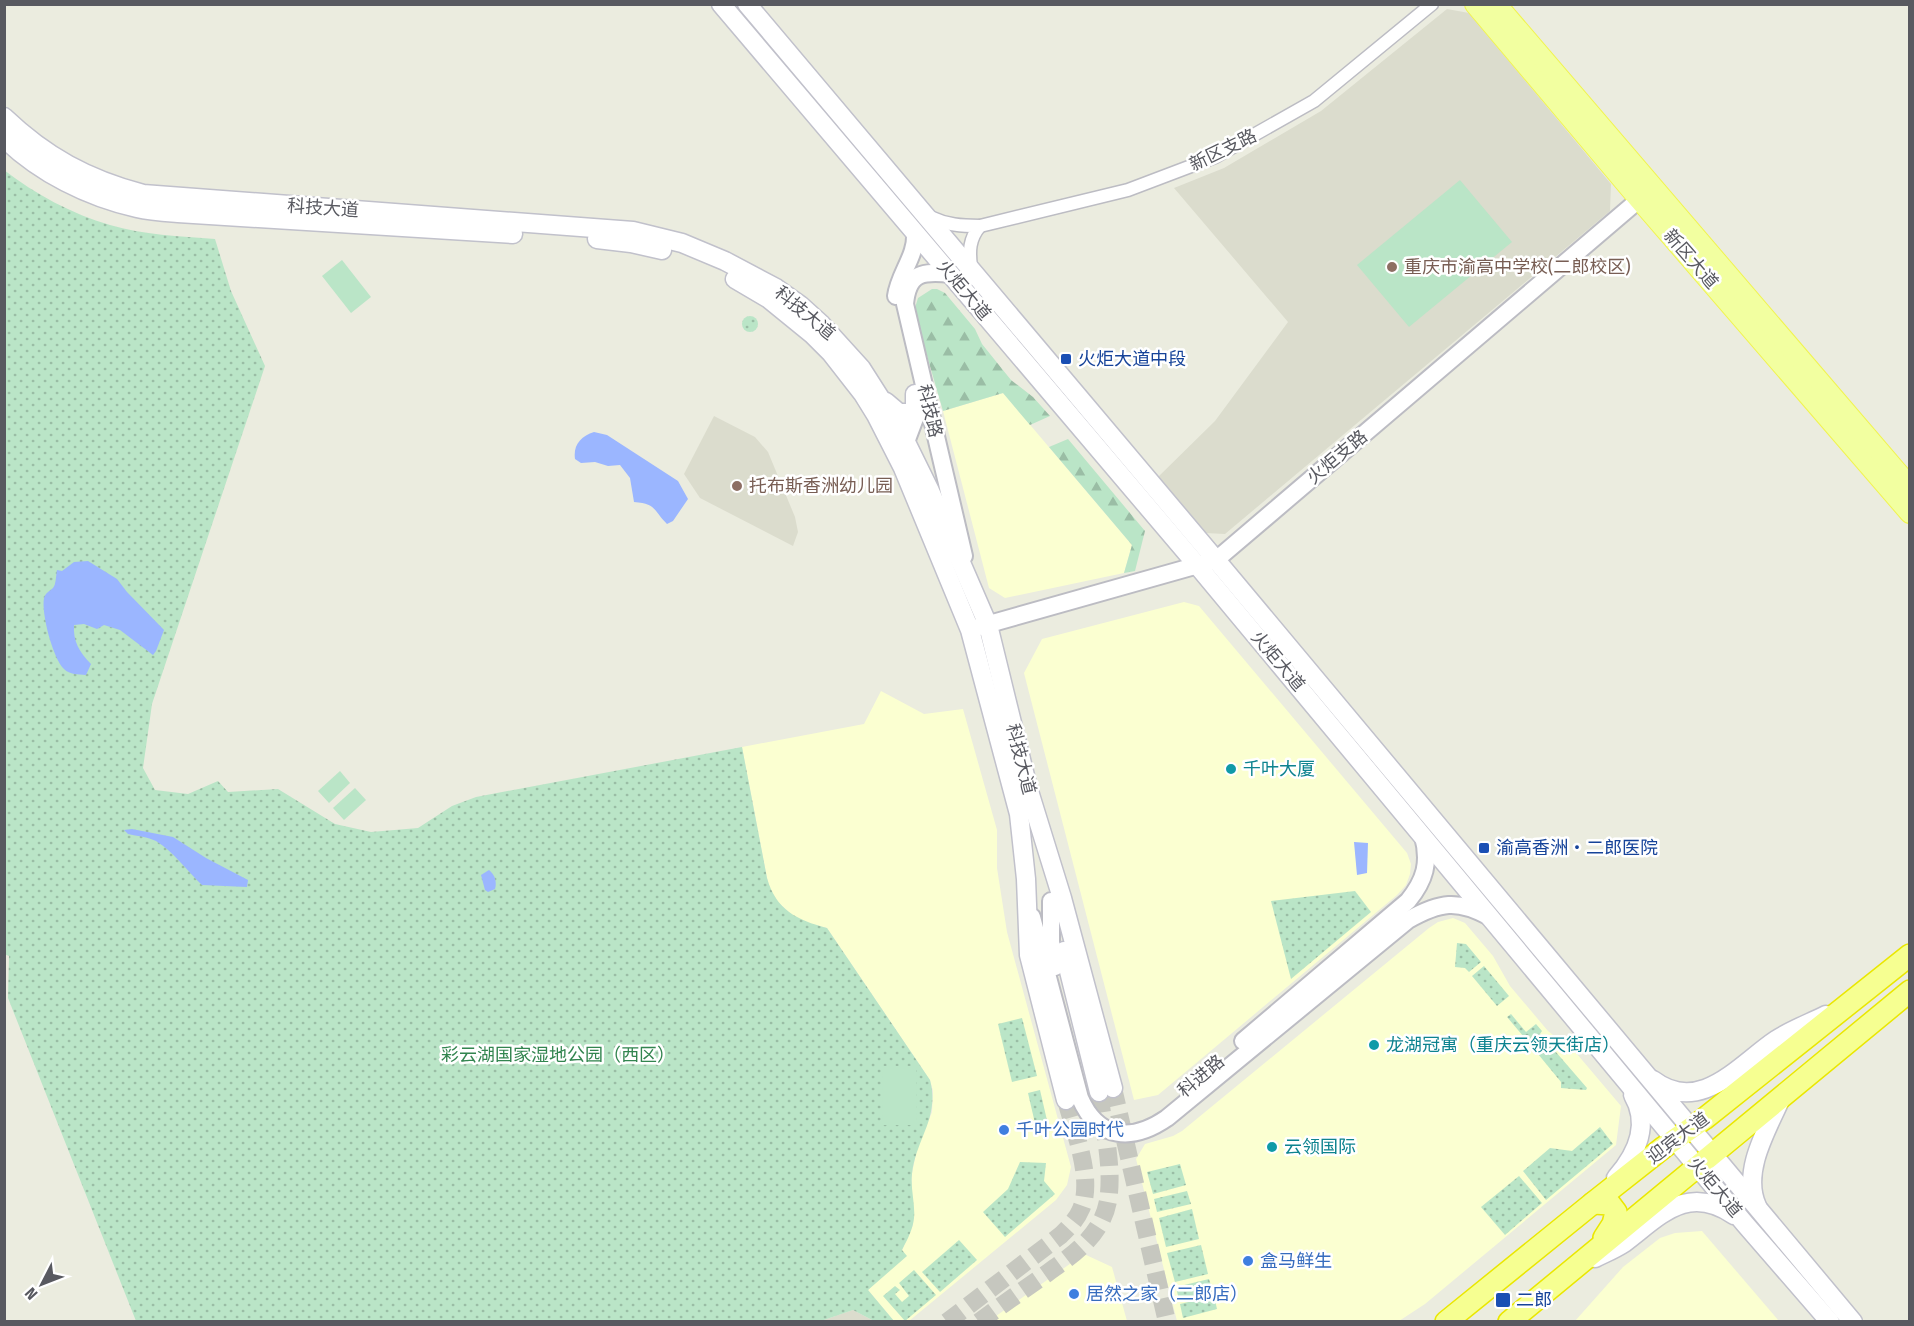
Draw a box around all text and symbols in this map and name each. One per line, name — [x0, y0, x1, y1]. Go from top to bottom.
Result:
street label: 新区支路 — [1186, 124, 1260, 176]
street label: 科技大道 — [286, 195, 360, 221]
street label: 新区大道 — [1659, 225, 1723, 293]
street label: 火炬大道 — [932, 255, 996, 325]
place label: 重庆市渝高中学校(二郎校区) — [1404, 256, 1631, 278]
marker: 重庆市渝高中学校(二郎校区) — [1385, 260, 1399, 274]
street label: 科技大道 — [770, 281, 840, 345]
place label: 火炬大道中段 — [1078, 348, 1186, 370]
marker: 火炬大道中段 — [1059, 352, 1073, 366]
street label: 科技路 — [913, 382, 947, 440]
street label: 火炬支路 — [1302, 425, 1372, 489]
place label: 托布斯香洲幼儿园 — [749, 475, 893, 497]
marker: 托布斯香洲幼儿园 — [730, 479, 744, 493]
street label: 火炬大道 — [1246, 626, 1310, 696]
street label: 科技大道 — [1002, 721, 1040, 797]
place label: 千叶大厦 — [1243, 758, 1315, 780]
marker: 千叶大厦 — [1224, 762, 1238, 776]
place label: 渝高香洲‧二郎医院 — [1496, 837, 1658, 859]
marker: 渝高香洲‧二郎医院 — [1477, 841, 1491, 855]
place label: 龙湖冠寓（重庆云领天街店） — [1386, 1034, 1620, 1056]
marker: 龙湖冠寓（重庆云领天街店） — [1367, 1038, 1381, 1052]
park label: 彩云湖国家湿地公园（西区） — [441, 1044, 675, 1066]
street label: 科进路 — [1173, 1050, 1229, 1102]
street label: 迎宾大道 — [1643, 1108, 1713, 1168]
place label: 千叶公园时代 — [1016, 1119, 1124, 1141]
marker: 千叶公园时代 — [997, 1123, 1011, 1137]
place label: 云领国际 — [1284, 1136, 1356, 1158]
marker: 云领国际 — [1265, 1140, 1279, 1154]
street label: 火炬大道 — [1683, 1152, 1747, 1222]
place label: 盒马鲜生 — [1260, 1250, 1332, 1272]
north arrow — [12, 1254, 72, 1314]
marker: 盒马鲜生 — [1241, 1254, 1255, 1268]
place label: 居然之家（二郎店） — [1086, 1283, 1248, 1305]
text: N — [21, 1284, 41, 1304]
marker: 居然之家（二郎店） — [1067, 1287, 1081, 1301]
place label: 二郎 — [1516, 1289, 1552, 1311]
marker: 二郎 — [1494, 1291, 1512, 1309]

